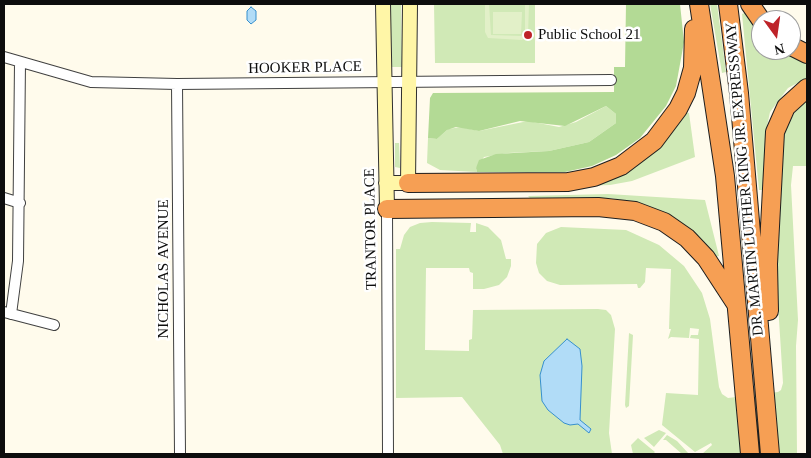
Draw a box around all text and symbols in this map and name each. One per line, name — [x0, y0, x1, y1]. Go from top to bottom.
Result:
north arrow — [751, 10, 801, 60]
street label: DR. MARTIN LUTHER KING JR. EXPRESSWAY — [722, 21, 768, 337]
place label: Public School 21 — [538, 26, 641, 44]
marker: Public School 21 — [522, 29, 534, 41]
text: N — [773, 41, 786, 58]
street label: HOOKER PLACE — [248, 58, 362, 78]
street label: TRANTOR PLACE — [361, 168, 381, 290]
street label: NICHOLAS AVENUE — [155, 199, 173, 339]

